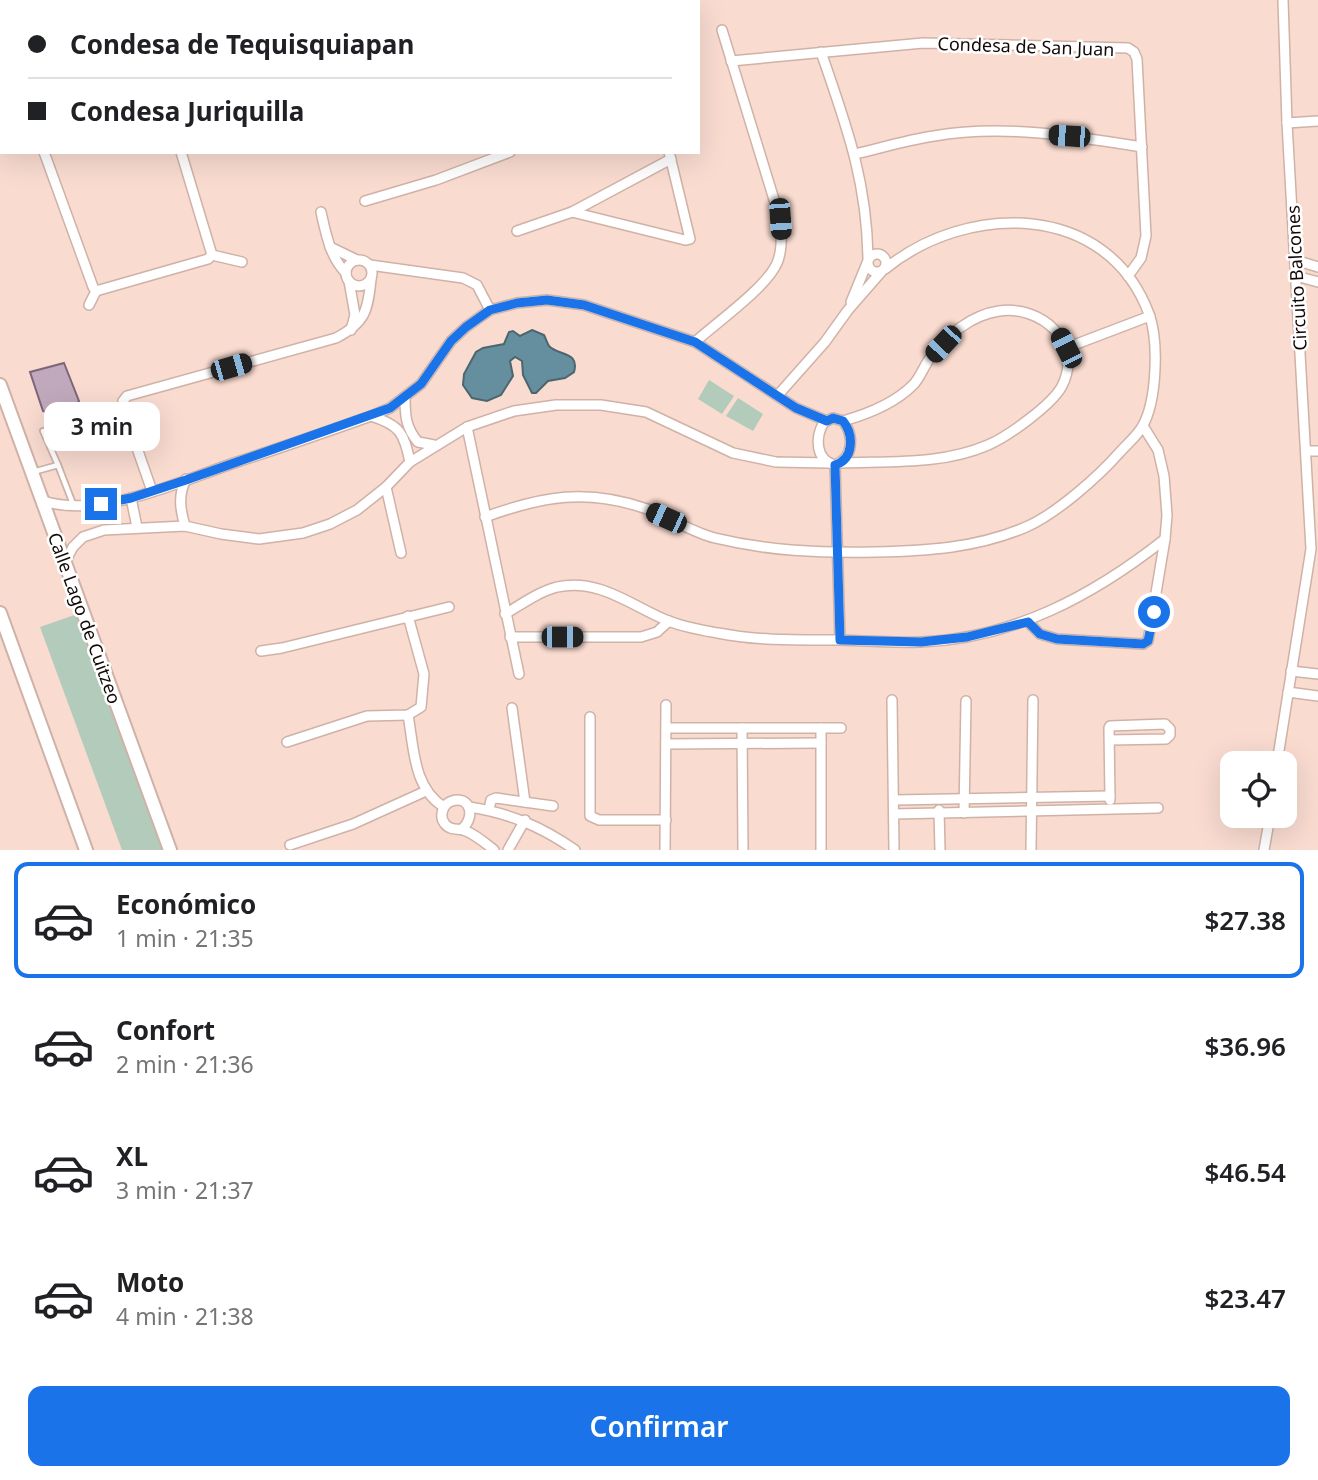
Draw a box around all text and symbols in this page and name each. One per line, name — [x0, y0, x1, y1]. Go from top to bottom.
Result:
text: Condesa de Tequisquiapan — [70, 26, 414, 62]
street label: Condesa de San Juan — [937, 31, 1115, 61]
text: Condesa Juriquilla — [70, 93, 304, 129]
car — [1048, 124, 1091, 148]
car — [769, 197, 792, 241]
street label: Circuito Balcones — [1280, 205, 1312, 351]
car — [921, 321, 966, 367]
car — [1048, 325, 1085, 371]
car — [208, 351, 255, 383]
callout: 3 min — [43, 402, 159, 452]
text: 3 min — [71, 410, 133, 442]
route end — [85, 488, 117, 520]
car — [643, 500, 690, 536]
street label: Calle Lago de Cuitzeo — [43, 529, 127, 707]
route start — [1138, 596, 1170, 628]
car — [542, 627, 584, 648]
map controls — [1220, 751, 1297, 828]
button: locate — [1220, 751, 1297, 828]
text: Económico — [116, 886, 256, 922]
icon: car — [32, 889, 95, 952]
text: $27.38 — [1204, 902, 1286, 938]
text: 1 min · 21:35 — [116, 922, 254, 954]
text: Confort — [116, 1012, 215, 1048]
icon: car — [32, 1015, 95, 1078]
text: $36.96 — [1204, 1028, 1286, 1064]
text: 2 min · 21:36 — [116, 1048, 254, 1080]
text: XL — [116, 1138, 148, 1174]
icon: car — [32, 1141, 95, 1204]
text: $46.54 — [1204, 1154, 1286, 1190]
text: 3 min · 21:37 — [116, 1174, 254, 1206]
text: Moto — [116, 1264, 184, 1300]
icon: car — [32, 1267, 95, 1330]
text: $23.47 — [1204, 1280, 1286, 1316]
text: 4 min · 21:38 — [116, 1300, 254, 1332]
button: Confirmar — [28, 1386, 1290, 1466]

